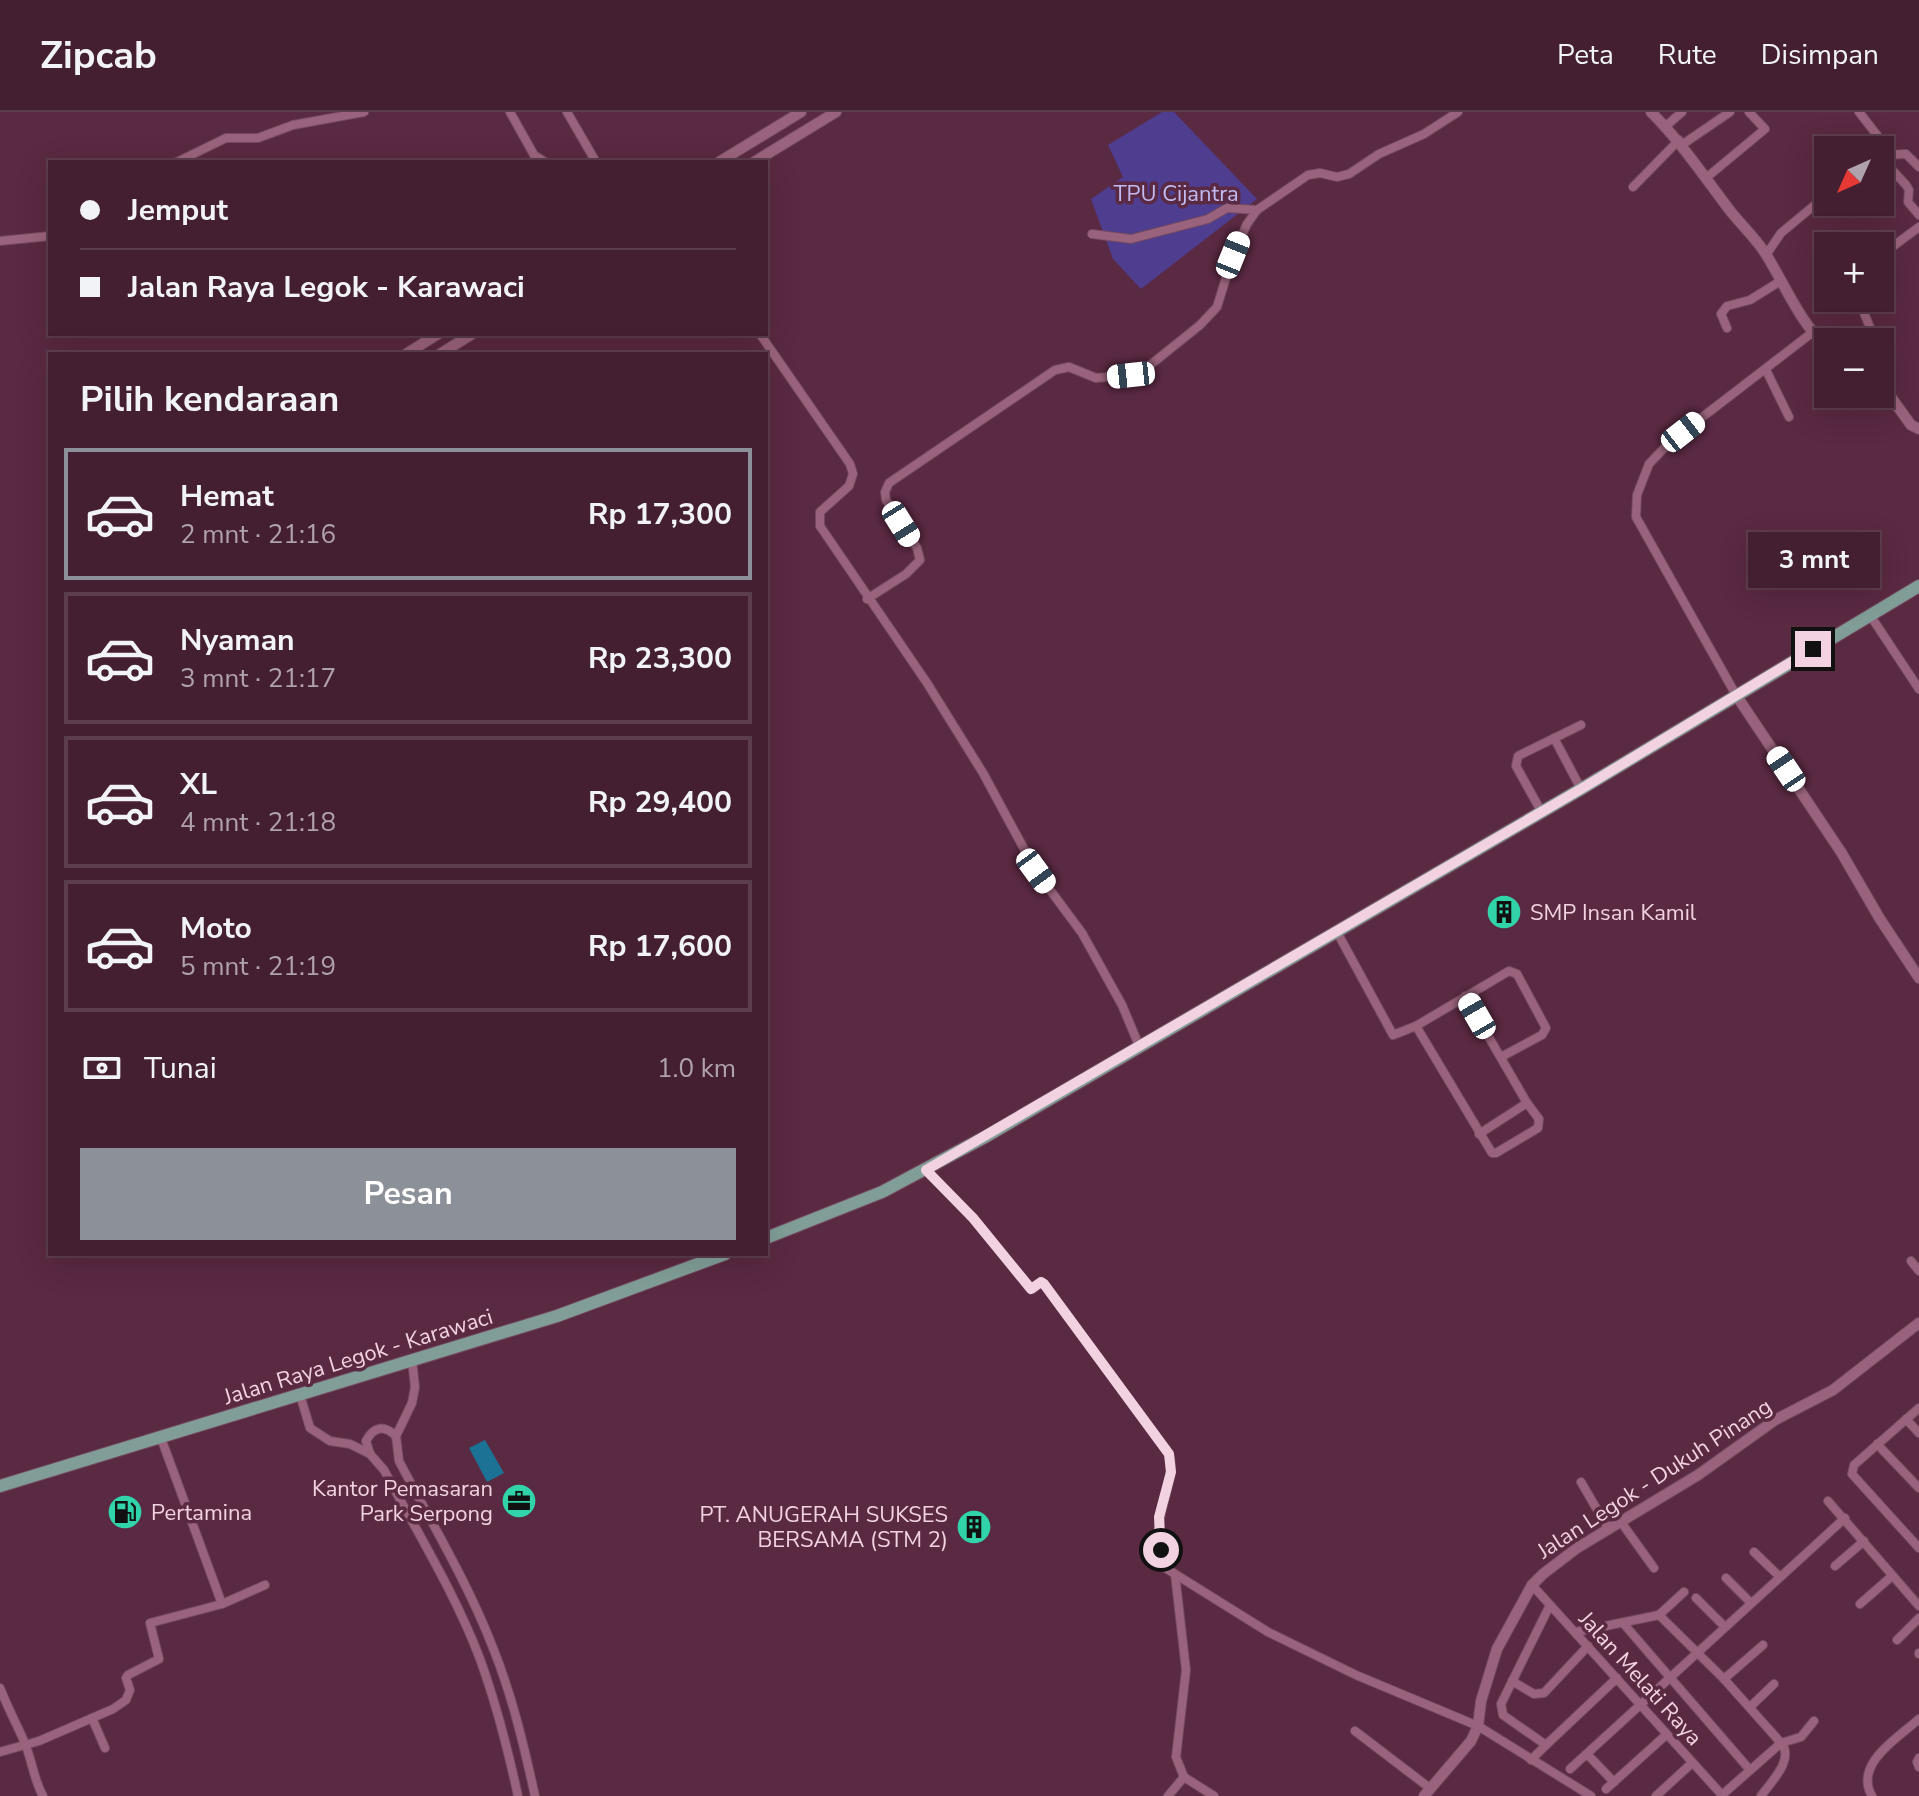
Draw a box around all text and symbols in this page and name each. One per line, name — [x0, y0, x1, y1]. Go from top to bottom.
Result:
text: Zipcab — [40, 30, 157, 81]
text: Peta — [1557, 36, 1614, 74]
text: Rute — [1658, 36, 1717, 74]
text: Disimpan — [1761, 36, 1879, 74]
north arrow — [1814, 136, 1894, 216]
map controls — [1814, 136, 1894, 408]
park label: TPU Cijantra — [1113, 179, 1239, 209]
text: Jemput — [128, 190, 228, 231]
car — [1213, 228, 1253, 282]
button: + — [1814, 232, 1894, 312]
text: Jalan Raya Legok - Karawaci — [128, 267, 525, 308]
button: − — [1814, 328, 1894, 408]
car — [1106, 361, 1156, 389]
text: Pilih kendaraan — [80, 375, 339, 424]
car — [1657, 408, 1709, 456]
text: Hemat — [180, 476, 274, 517]
icon: car — [84, 478, 156, 550]
text: Rp 17,300 — [588, 494, 732, 535]
car — [878, 497, 924, 551]
text: 2 mnt · 21:16 — [180, 517, 336, 552]
callout: 3 mnt — [1747, 533, 1879, 589]
text: 3 mnt — [1779, 542, 1849, 577]
text: Nyaman — [180, 620, 295, 661]
icon: car — [84, 622, 156, 694]
route end — [1795, 631, 1831, 667]
text: Rp 23,300 — [588, 638, 732, 679]
text: 3 mnt · 21:17 — [180, 661, 336, 696]
car — [1763, 742, 1809, 796]
text: XL — [180, 764, 217, 805]
icon: car — [84, 766, 156, 838]
text: Rp 29,400 — [588, 782, 732, 823]
text: 4 mnt · 21:18 — [180, 805, 336, 840]
car — [1012, 845, 1060, 897]
building icon: SMP Insan Kamil — [1485, 893, 1523, 931]
place label: SMP Insan Kamil — [1530, 898, 1697, 928]
text: Moto — [180, 908, 252, 949]
icon: car — [84, 910, 156, 982]
text: Rp 17,600 — [588, 926, 732, 967]
text: 5 mnt · 21:19 — [180, 949, 336, 984]
car — [1455, 989, 1499, 1043]
icon: cash — [80, 1046, 124, 1090]
text: Tunai — [144, 1048, 217, 1089]
text: 1.0 km — [657, 1051, 736, 1086]
button: Pesan — [80, 1148, 736, 1240]
street label: Jalan Raya Legok - Karawaci — [219, 1302, 497, 1413]
street label: Jalan Legok - Dukuh Pinang — [1531, 1392, 1778, 1567]
place label: Kantor Pemasaran Park Serpong — [312, 1474, 493, 1529]
office icon: Kantor Pemasaran Park Serpong — [500, 1482, 538, 1520]
fuel station icon: Pertamina — [106, 1493, 144, 1531]
place label: Pertamina — [151, 1498, 252, 1528]
place label: PT. ANUGERAH SUKSES BERSAMA (STM 2) — [699, 1500, 948, 1555]
building icon: PT. ANUGERAH SUKSES BERSAMA (STM 2) — [955, 1508, 993, 1546]
route start — [1143, 1532, 1179, 1568]
street label: Jalan Melati Raya — [1571, 1604, 1709, 1752]

